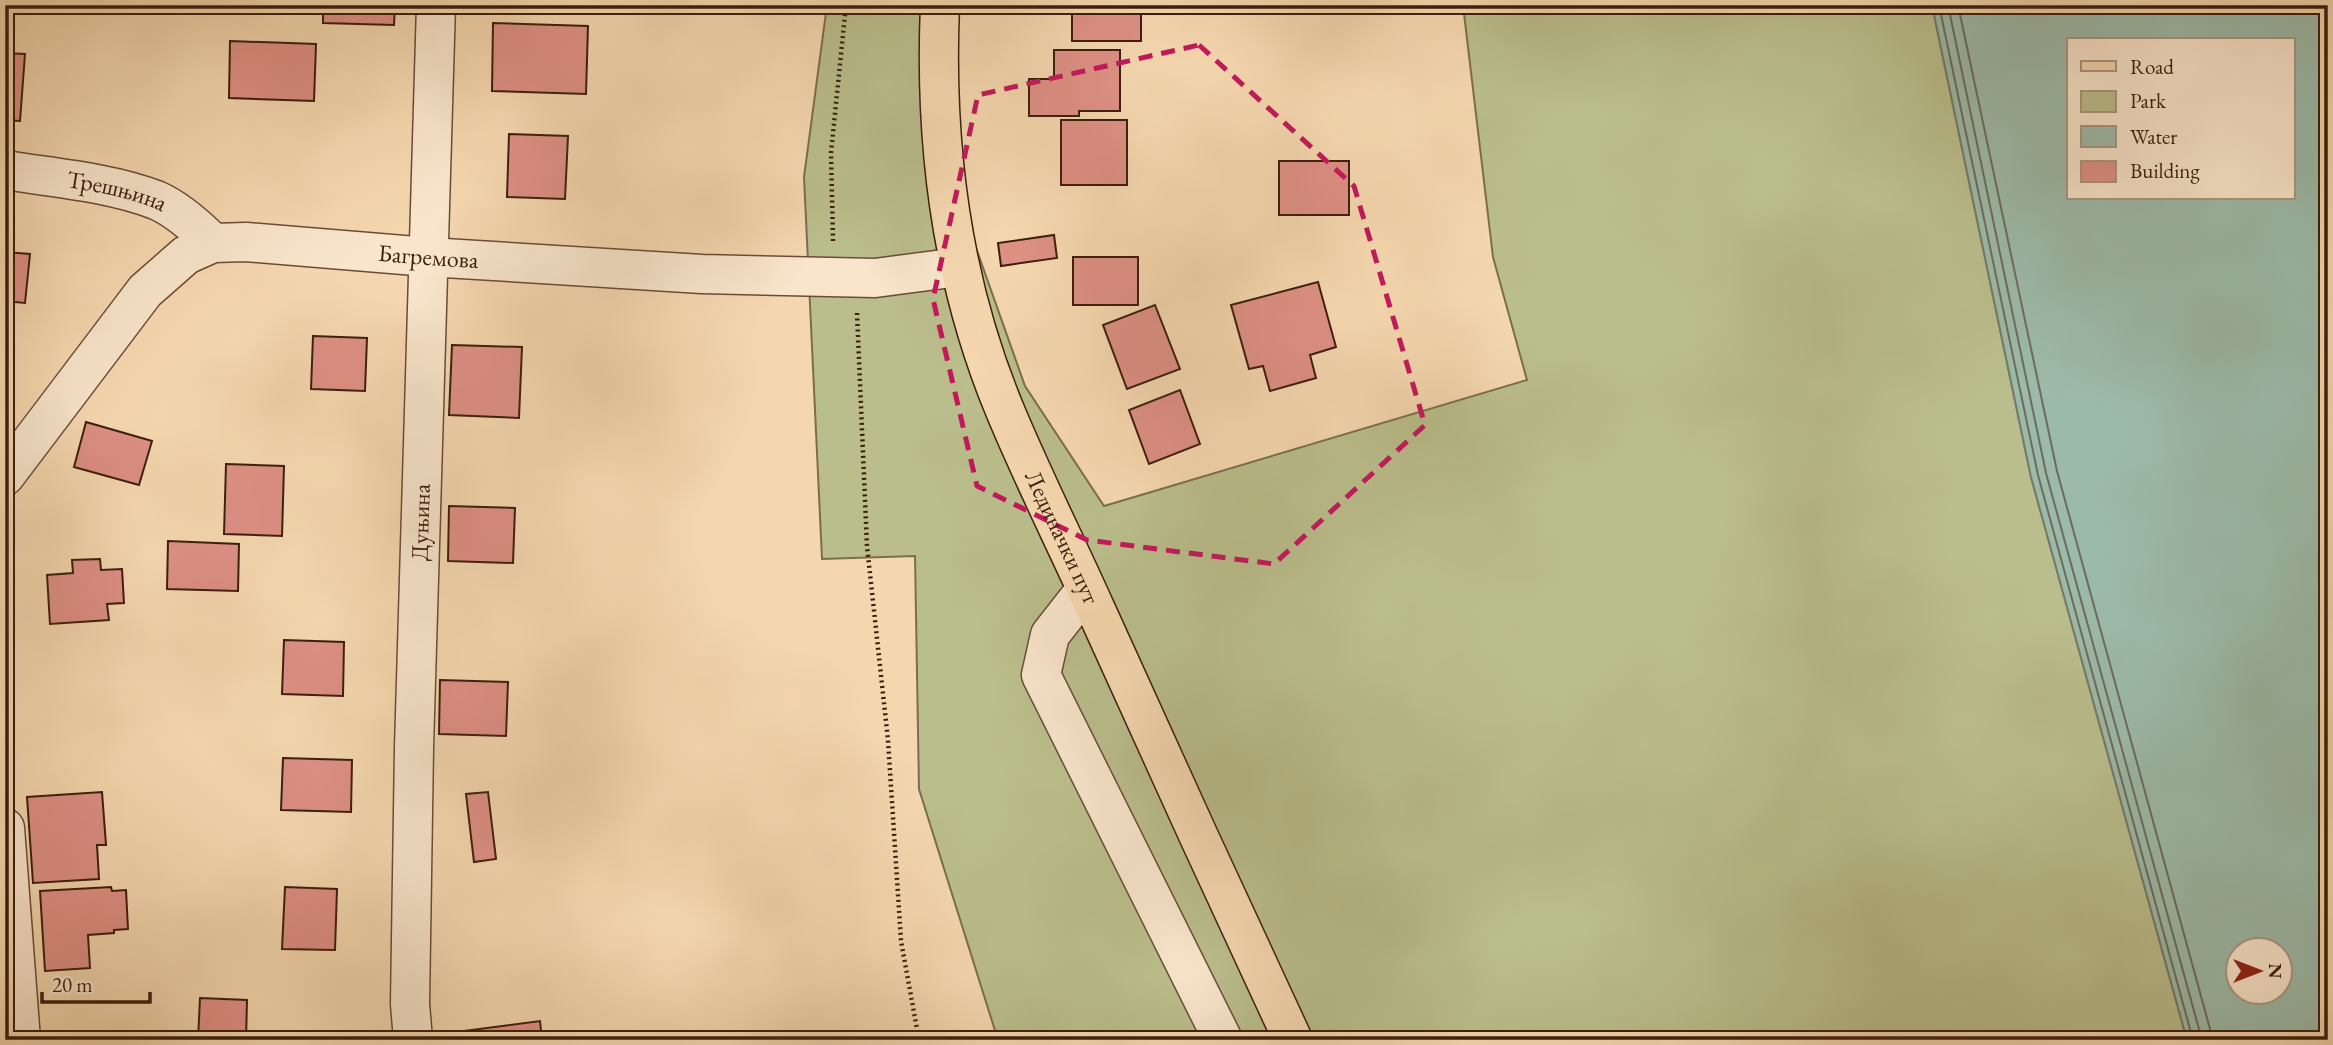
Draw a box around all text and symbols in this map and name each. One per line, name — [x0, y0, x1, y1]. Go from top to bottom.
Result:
legend — [2067, 38, 2294, 200]
text: Road — [2130, 53, 2174, 80]
text: Park — [2130, 87, 2167, 114]
text: Water — [2130, 123, 2177, 150]
text: Building — [2130, 157, 2200, 184]
street label: Трешњина — [65, 163, 173, 218]
street label: Багремова — [377, 237, 480, 275]
street label: Лединачки пут — [1018, 465, 1107, 609]
street label: Дуњина — [404, 483, 437, 561]
north arrow — [2224, 936, 2294, 1006]
scale bar — [42, 961, 150, 1005]
text: N — [2263, 963, 2288, 979]
text: 20 m — [52, 971, 93, 998]

